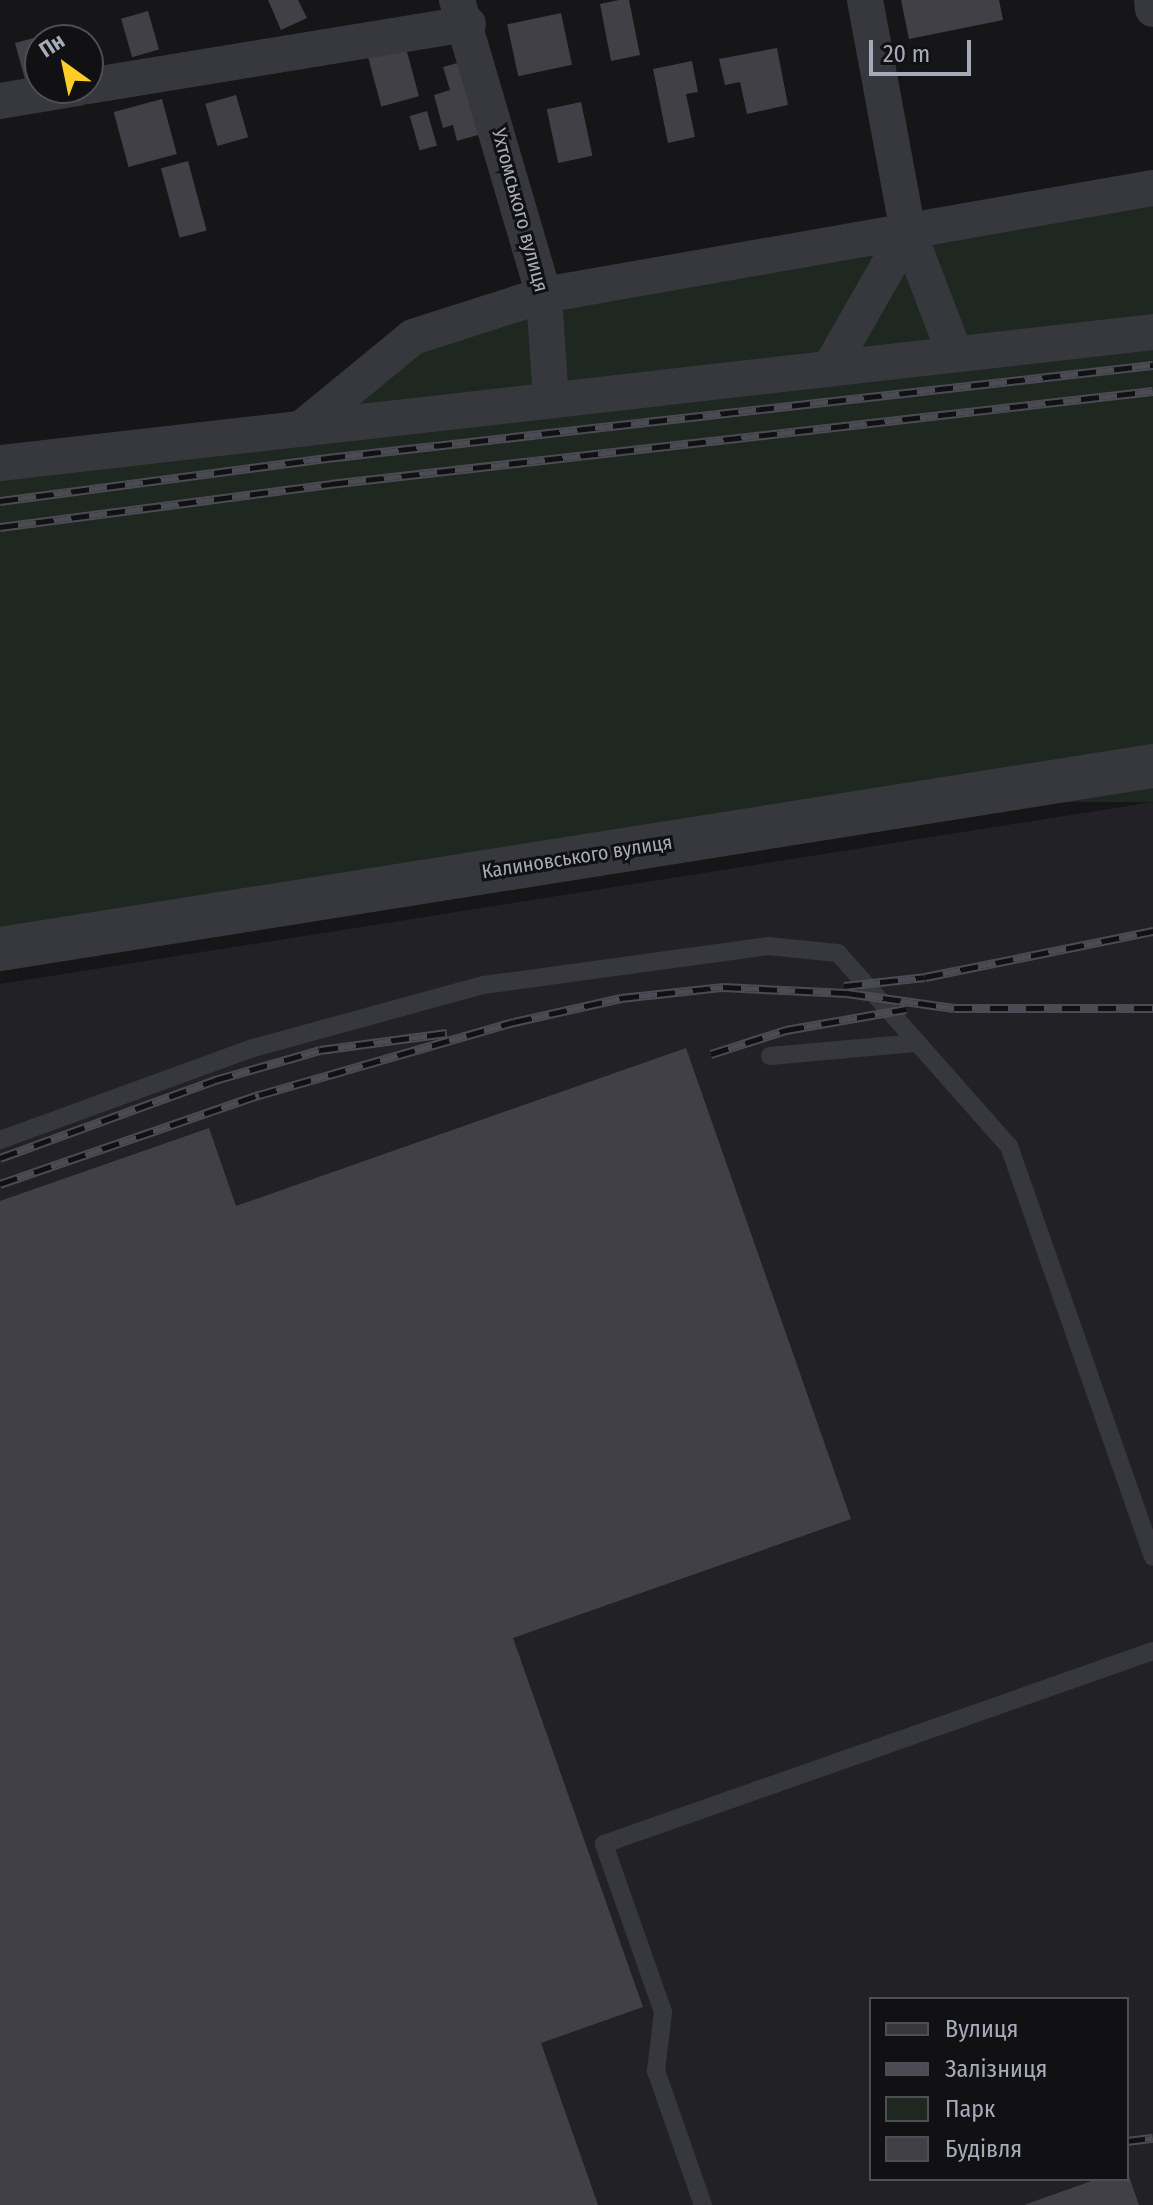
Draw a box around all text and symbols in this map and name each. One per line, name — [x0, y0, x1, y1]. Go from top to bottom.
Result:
north arrow — [24, 24, 104, 104]
scale bar — [873, 24, 975, 74]
text: Пн — [34, 27, 70, 63]
text: 20 m — [883, 40, 930, 68]
street label: Ухтомського вулиця — [487, 126, 553, 294]
street label: Калиновського вулиця — [480, 830, 674, 884]
legend — [869, 1997, 1129, 2181]
text: Вулиця — [945, 2015, 1018, 2043]
text: Залізниця — [945, 2055, 1047, 2083]
text: Парк — [945, 2095, 995, 2123]
text: Будівля — [945, 2135, 1022, 2163]

